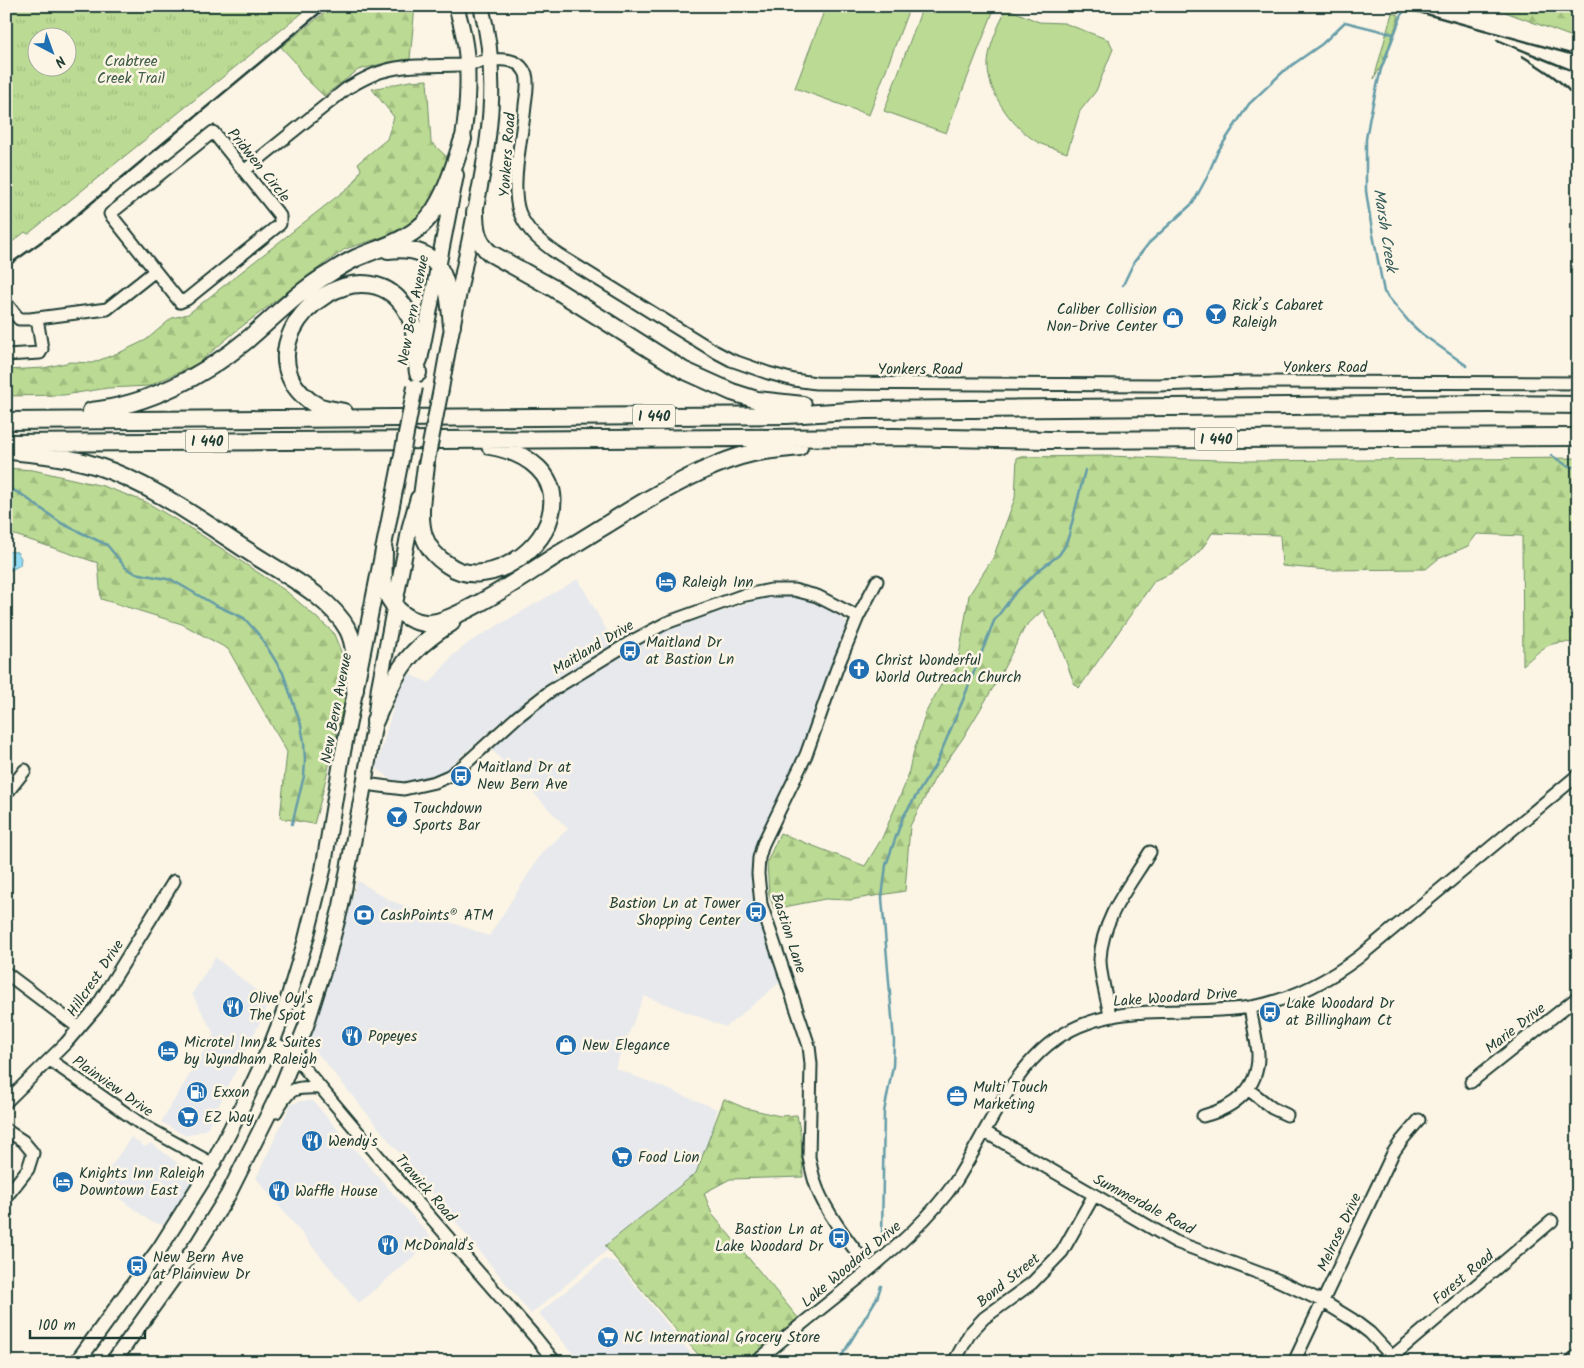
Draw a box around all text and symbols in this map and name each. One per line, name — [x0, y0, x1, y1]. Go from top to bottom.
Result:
north arrow — [28, 28, 78, 78]
text: N — [49, 50, 70, 72]
park label: Crabtree Creek Trail — [97, 50, 165, 91]
street label: Yonkers Road — [493, 112, 523, 198]
street label: Pridwen Circle — [221, 123, 296, 208]
water label: Marsh Creek — [1366, 187, 1404, 276]
street label: New Bern Avenue — [391, 252, 437, 368]
place label: Rick’s Cabaret Raleigh — [1232, 294, 1323, 335]
place label: Caliber Collision Non-Drive Center — [1047, 298, 1158, 339]
bar icon: Rick’s Cabaret Raleigh — [1204, 302, 1228, 326]
shop icon: Caliber Collision Non-Drive Center — [1161, 306, 1185, 330]
street label: Yonkers Road — [1283, 356, 1368, 380]
street label: Yonkers Road — [878, 358, 963, 382]
road number: I 440 — [633, 404, 675, 428]
road number: I 440 — [1195, 428, 1237, 450]
road number: I 440 — [186, 430, 228, 452]
hotel icon: Raleigh Inn — [654, 570, 678, 594]
place label: Raleigh Inn — [682, 571, 754, 595]
street label: Maitland Drive — [548, 614, 639, 682]
place label: Maitland Dr at Bastion Ln — [646, 631, 734, 672]
bus stop icon: Maitland Dr at Bastion Ln — [618, 639, 642, 663]
place label: Christ Wonderful World Outreach Church — [875, 649, 1021, 690]
street label: New Bern Avenue — [314, 650, 360, 766]
church icon: Christ Wonderful World Outreach Church — [847, 657, 871, 681]
place label: Maitland Dr at New Bern Ave — [477, 756, 571, 797]
bus stop icon: Maitland Dr at New Bern Ave — [449, 764, 473, 788]
place label: Touchdown Sports Bar — [413, 797, 482, 838]
bar icon: Touchdown Sports Bar — [385, 805, 409, 829]
street label: Bastion Lane — [764, 890, 812, 977]
place label: Bastion Ln at Tower Shopping Center — [609, 892, 741, 933]
bus stop icon: Bastion Ln at Tower Shopping Center — [744, 900, 768, 924]
bank icon: CashPoints® ATM — [352, 903, 376, 927]
place label: CashPoints® ATM — [380, 904, 493, 928]
street label: Hillcrest Drive — [61, 935, 131, 1022]
street label: Lake Woodard Drive — [1112, 982, 1238, 1014]
place label: Olive Oyl's The Spot — [249, 987, 314, 1028]
place label: Lake Woodard Dr at Billingham Ct — [1286, 992, 1395, 1033]
restaurant icon: Olive Oyl's The Spot — [221, 995, 245, 1019]
street label: Marie Drive — [1480, 997, 1551, 1060]
bus stop icon: Lake Woodard Dr at Billingham Ct — [1258, 1000, 1282, 1024]
restaurant icon: Popeyes — [340, 1024, 364, 1048]
place label: Popeyes — [368, 1025, 418, 1049]
place label: Microtel Inn & Suites by Wyndham Raleigh — [184, 1031, 322, 1072]
shop icon: New Elegance — [554, 1033, 578, 1057]
place label: New Elegance — [582, 1034, 670, 1058]
hotel icon: Microtel Inn & Suites by Wyndham Raleigh — [156, 1039, 180, 1063]
street label: Plainview Drive — [67, 1050, 158, 1124]
place label: Multi Touch Marketing — [973, 1076, 1048, 1117]
fuel station icon: Exxon — [185, 1080, 209, 1104]
place label: Exxon — [213, 1081, 249, 1105]
office icon: Multi Touch Marketing — [945, 1084, 969, 1108]
supermarket icon: EZ Way — [176, 1105, 200, 1129]
place label: EZ Way — [204, 1106, 255, 1130]
restaurant icon: Wendy's — [300, 1129, 324, 1153]
place label: Wendy's — [328, 1130, 378, 1154]
supermarket icon: Food Lion — [610, 1145, 634, 1169]
place label: Food Lion — [638, 1146, 700, 1170]
street label: Trawick Road — [389, 1149, 462, 1228]
place label: Knights Inn Raleigh Downtown East — [79, 1162, 204, 1203]
street label: Summerdale Road — [1089, 1168, 1199, 1242]
hotel icon: Knights Inn Raleigh Downtown East — [51, 1170, 75, 1194]
restaurant icon: Waffle House — [267, 1179, 291, 1203]
place label: Waffle House — [295, 1180, 378, 1204]
street label: Melrose Drive — [1311, 1189, 1369, 1276]
street label: Lake Woodard Drive — [796, 1215, 907, 1314]
place label: Bastion Ln at Lake Woodard Dr — [715, 1218, 824, 1259]
bus stop icon: Bastion Ln at Lake Woodard Dr — [827, 1226, 851, 1250]
restaurant icon: McDonald's — [376, 1233, 400, 1257]
place label: McDonald's — [404, 1234, 474, 1258]
street label: Forest Road — [1427, 1244, 1500, 1311]
place label: New Bern Ave at Plainview Dr — [153, 1246, 251, 1287]
street label: Bond Street — [972, 1247, 1046, 1314]
bus stop icon: New Bern Ave at Plainview Dr — [125, 1254, 149, 1278]
scale bar — [30, 1308, 145, 1340]
text: 100 m — [38, 1314, 76, 1338]
supermarket icon: NC International Grocery Store — [596, 1325, 620, 1349]
place label: NC International Grocery Store — [624, 1326, 820, 1350]

